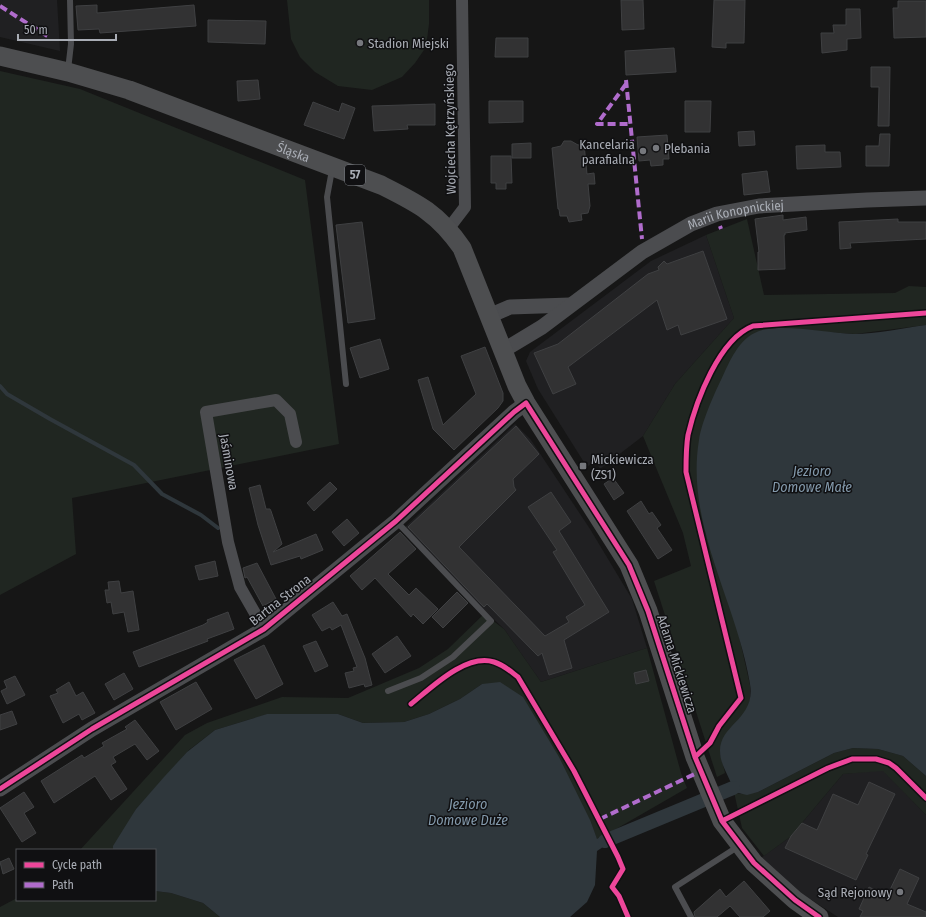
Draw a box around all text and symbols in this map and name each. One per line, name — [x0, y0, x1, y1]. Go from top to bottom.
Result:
scale bar — [18, 16, 116, 42]
text: 50 m — [24, 23, 48, 37]
place label: Stadion Miejski — [368, 36, 449, 51]
marker: Stadion Miejski — [355, 38, 365, 48]
street label: Wojciecha Kętrzyńskiego — [441, 64, 459, 194]
place label: Kancelaria parafialna — [579, 137, 635, 167]
street label: Śląska — [275, 139, 312, 165]
place label: Plebania — [664, 141, 710, 156]
marker: Plebania — [651, 143, 661, 153]
marker: Kancelaria parafialna — [638, 146, 648, 156]
road number: 57 — [345, 165, 365, 185]
street label: Marii Konopnickiej — [685, 197, 784, 232]
street label: Jaśminowa — [217, 433, 241, 491]
place label: Mickiewicza (ZS1) — [591, 452, 654, 482]
marker: Mickiewicza (ZS1) — [578, 461, 588, 471]
water label: Jezioro Domowe Małe — [772, 463, 852, 496]
street label: Bartna Strona — [246, 571, 314, 629]
street label: Adama Mickiewicza — [654, 613, 700, 715]
water label: Jezioro Domowe Duże — [428, 796, 508, 829]
legend — [16, 849, 156, 901]
text: Cycle path — [52, 858, 102, 872]
text: Path — [52, 878, 74, 892]
place label: Sąd Rejonowy — [818, 885, 892, 900]
marker: Sąd Rejonowy — [895, 887, 905, 897]

